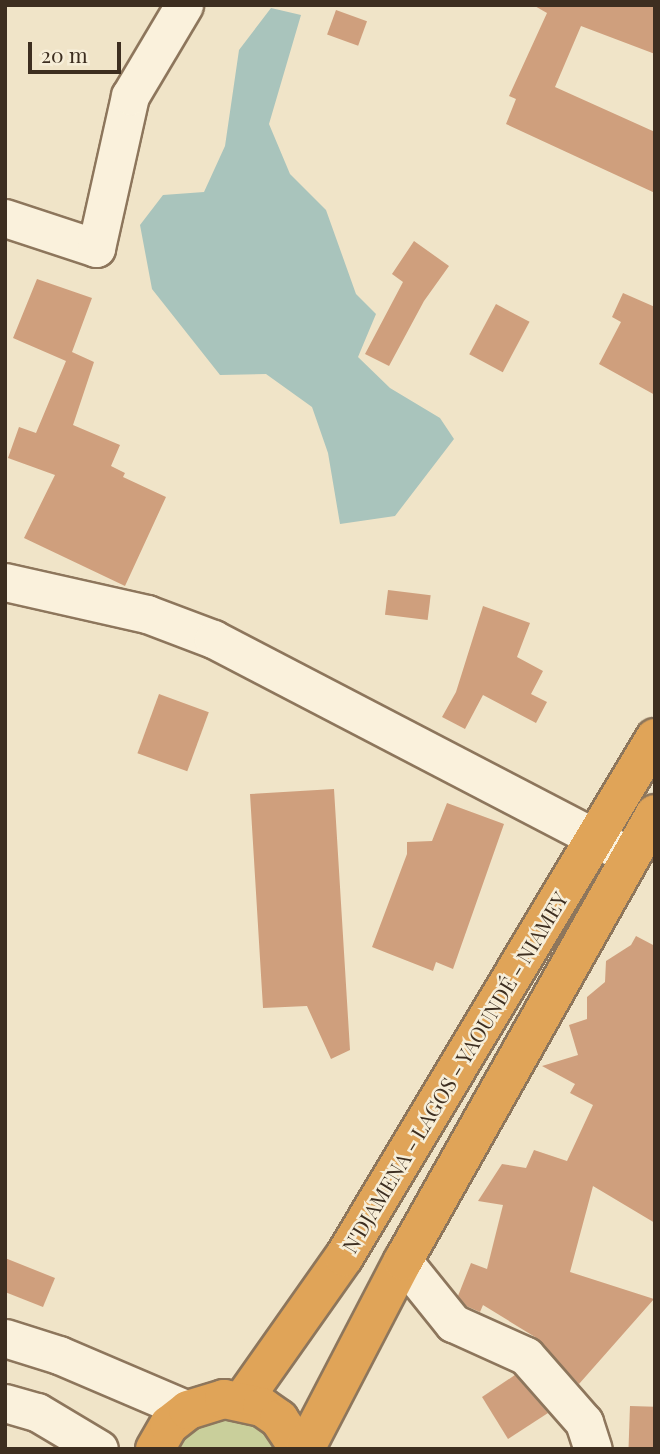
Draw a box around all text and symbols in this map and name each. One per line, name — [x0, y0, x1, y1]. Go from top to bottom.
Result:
scale bar — [32, 28, 124, 72]
text: 20 m — [41, 40, 88, 68]
street label: N'DJAMENA - LAGOS - YAOUNDÉ - NIAMEY — [336, 887, 572, 1257]

